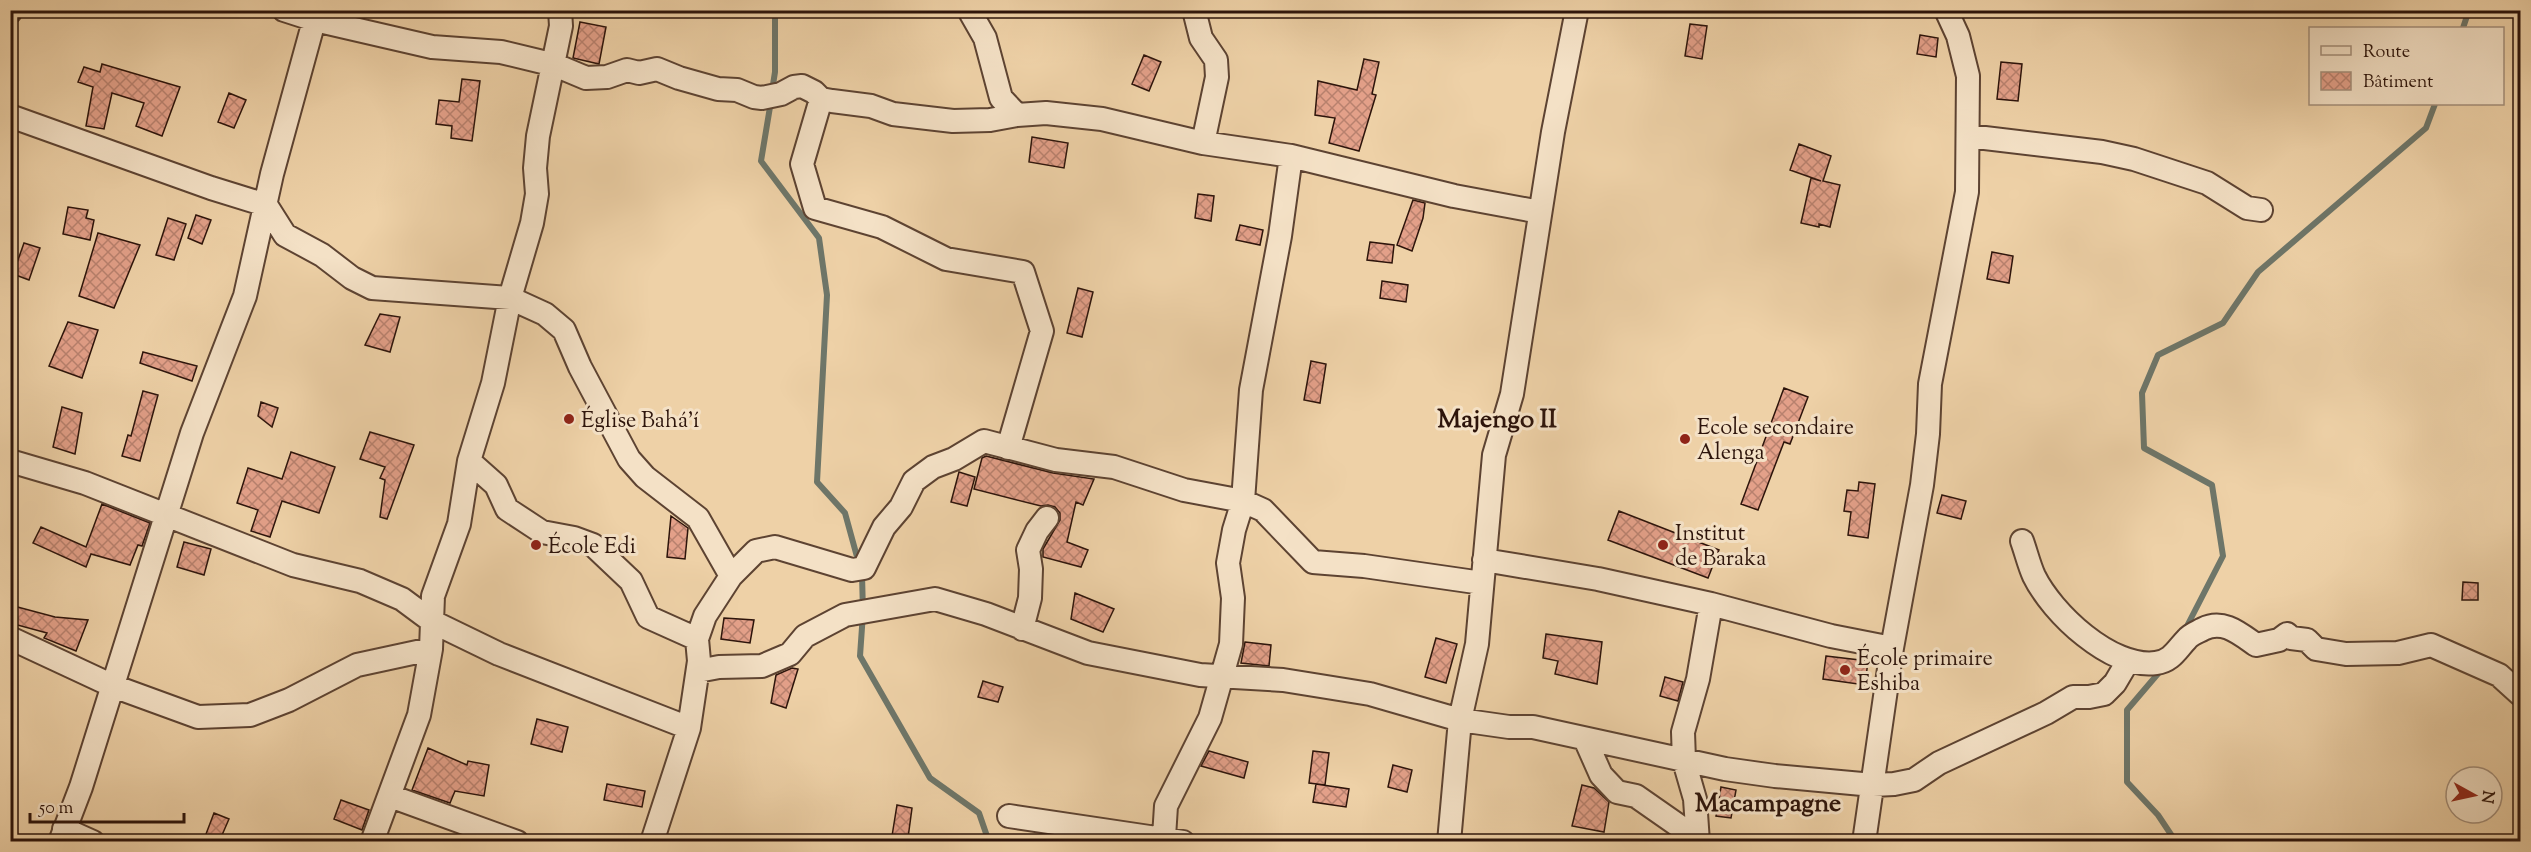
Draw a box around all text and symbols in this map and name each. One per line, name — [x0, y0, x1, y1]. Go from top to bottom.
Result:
legend — [2309, 27, 2504, 105]
text: Route — [2363, 40, 2410, 66]
text: Bâtiment — [2363, 70, 2433, 96]
district label: Majengo II — [1437, 402, 1557, 439]
place label: Église Bahá'í — [581, 405, 699, 438]
marker: Église Bahá'í — [562, 412, 576, 426]
place label: Ecole secondaire Alenga — [1697, 413, 1854, 470]
marker: Ecole secondaire Alenga — [1678, 432, 1692, 446]
place label: Institut de Baraka — [1675, 519, 1766, 576]
place label: École Edi — [548, 531, 636, 564]
marker: École Edi — [529, 538, 543, 552]
marker: Institut de Baraka — [1656, 538, 1670, 552]
place label: École primaire Eshiba — [1857, 643, 1993, 701]
marker: École primaire Eshiba — [1838, 663, 1852, 677]
north arrow — [2444, 765, 2504, 825]
scale bar — [30, 786, 184, 824]
district label: Macampagne — [1695, 786, 1841, 823]
text: N — [2474, 789, 2499, 805]
text: 50 m — [38, 796, 74, 822]

